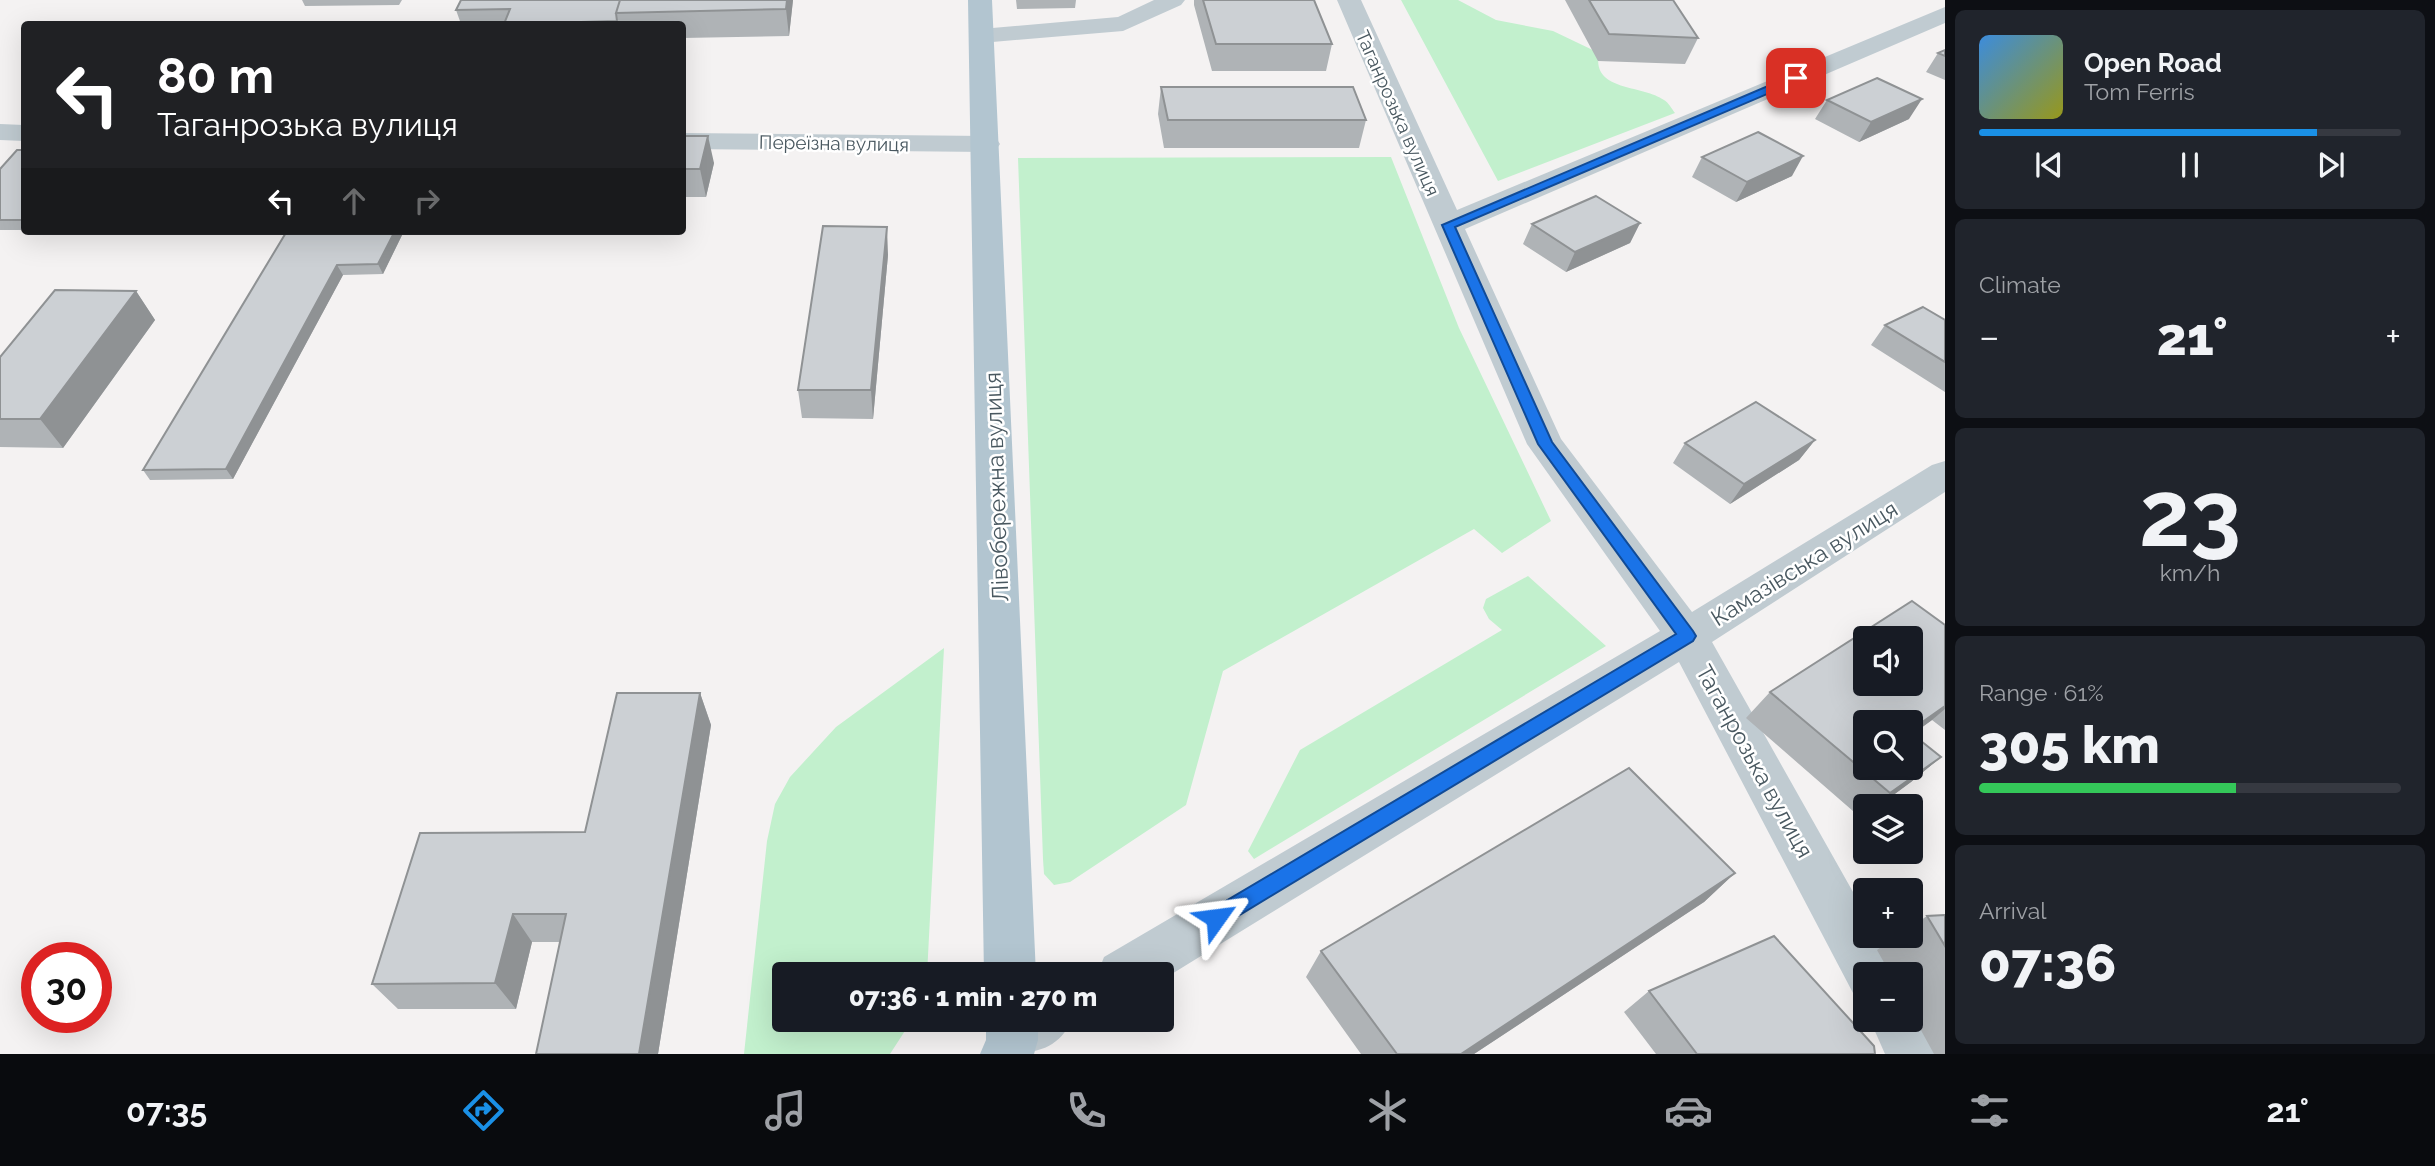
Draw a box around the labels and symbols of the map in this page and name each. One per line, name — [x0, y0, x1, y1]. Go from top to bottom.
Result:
street label: Таганрозька вулиця — [1352, 27, 1444, 199]
pin — [1766, 48, 1826, 108]
street label: Переїзна вулиця — [759, 131, 909, 155]
street label: Лівобережна вулиця — [979, 372, 1013, 602]
street label: Камазівська вулиця — [1706, 495, 1902, 631]
street label: Таганрозька вулиця — [1691, 660, 1819, 862]
position arrow — [1179, 881, 1253, 955]
speed limit sign: 30 — [21, 942, 112, 1033]

